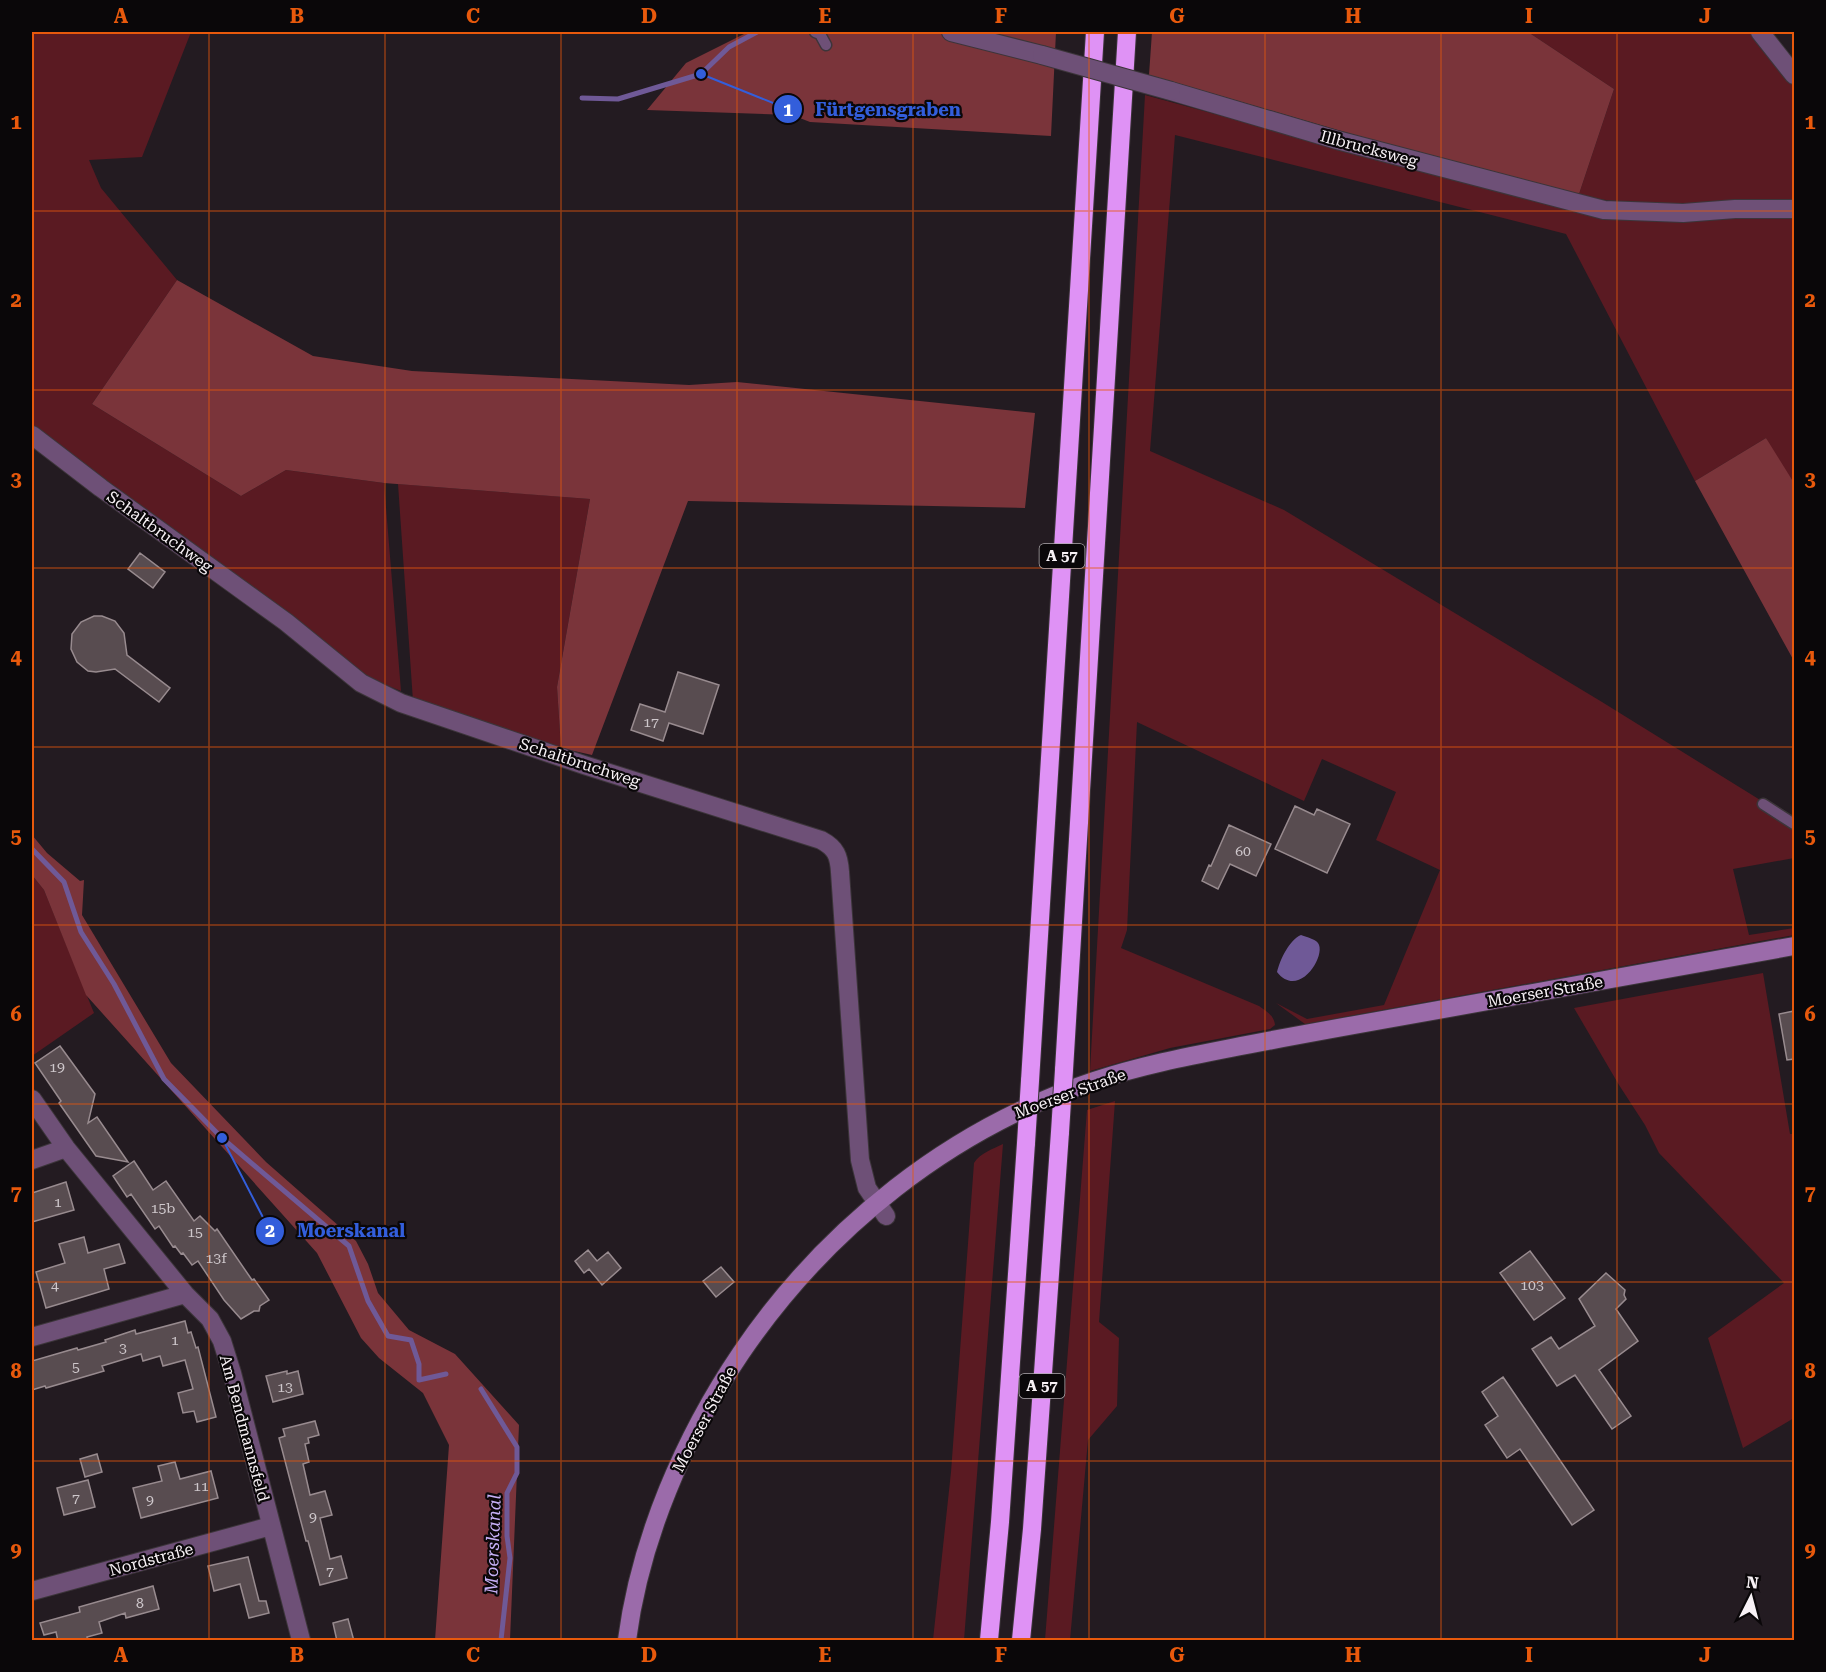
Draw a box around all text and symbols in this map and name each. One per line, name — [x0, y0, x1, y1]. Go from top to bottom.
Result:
text: A — [114, 4, 129, 28]
text: B — [290, 4, 304, 28]
text: C — [466, 4, 480, 28]
text: D — [641, 4, 657, 28]
text: E — [819, 4, 832, 28]
text: F — [995, 4, 1007, 28]
text: G — [1169, 4, 1185, 28]
text: H — [1345, 4, 1361, 28]
text: I — [1525, 4, 1533, 28]
text: J — [1699, 4, 1711, 28]
callout: Fürtgensgraben — [773, 91, 973, 127]
text: 1 — [783, 99, 793, 120]
text: Fürtgensgraben — [815, 99, 961, 120]
text: 1 — [10, 110, 22, 134]
text: 1 — [1804, 110, 1816, 134]
street label: Illbrucksweg — [1318, 126, 1420, 171]
text: 2 — [10, 288, 22, 312]
text: 2 — [1804, 288, 1816, 312]
text: 3 — [10, 467, 22, 491]
text: 3 — [1804, 467, 1816, 491]
street label: Schaltbruchweg — [103, 487, 217, 577]
road number: A 57 — [1040, 544, 1084, 568]
text: 4 — [10, 645, 22, 669]
text: 4 — [1804, 645, 1816, 669]
house number: 17 — [643, 714, 659, 730]
street label: Schaltbruchweg — [517, 734, 643, 791]
text: 5 — [10, 824, 22, 848]
text: 5 — [1804, 824, 1816, 848]
house number: 60 — [1235, 843, 1251, 859]
street label: Moerser Straße — [1486, 972, 1605, 1011]
text: 6 — [10, 1002, 22, 1026]
text: 6 — [1804, 1002, 1816, 1026]
house number: 19 — [49, 1059, 65, 1075]
street label: Moerser Straße — [1012, 1064, 1129, 1122]
text: 7 — [10, 1181, 22, 1205]
text: 7 — [1804, 1181, 1816, 1205]
house number: 1 — [54, 1194, 62, 1210]
house number: 15b — [151, 1200, 175, 1216]
callout: Moerskanal — [255, 1213, 417, 1249]
text: 2 — [265, 1220, 275, 1241]
text: Moerskanal — [297, 1220, 405, 1241]
house number: 15 — [187, 1224, 203, 1240]
house number: 13f — [205, 1250, 227, 1266]
house number: 4 — [51, 1277, 59, 1293]
house number: 103 — [1520, 1277, 1544, 1293]
house number: 1 — [171, 1332, 179, 1348]
house number: 3 — [119, 1340, 127, 1356]
street label: Am Bendmannsfeld — [216, 1353, 273, 1504]
text: 8 — [10, 1359, 22, 1383]
house number: 5 — [72, 1359, 80, 1375]
text: 8 — [1804, 1359, 1816, 1383]
street label: Moerser Straße — [669, 1363, 740, 1475]
road number: A 57 — [1020, 1374, 1064, 1398]
house number: 13 — [277, 1379, 293, 1395]
house number: 11 — [193, 1478, 209, 1494]
house number: 7 — [72, 1490, 80, 1506]
house number: 9 — [146, 1492, 154, 1508]
water label: Moerskanal — [480, 1494, 505, 1595]
house number: 9 — [309, 1509, 317, 1525]
text: 9 — [10, 1538, 22, 1562]
text: 9 — [1804, 1538, 1816, 1562]
street label: Nordstraße — [107, 1539, 196, 1580]
house number: 7 — [326, 1563, 334, 1579]
north arrow — [1721, 1567, 1781, 1627]
text: N — [1745, 1572, 1760, 1593]
house number: 8 — [136, 1595, 144, 1611]
text: A — [114, 1643, 129, 1667]
text: B — [290, 1643, 304, 1667]
text: C — [466, 1643, 480, 1667]
text: D — [641, 1643, 657, 1667]
text: E — [819, 1643, 832, 1667]
text: F — [995, 1643, 1007, 1667]
text: G — [1169, 1643, 1185, 1667]
text: H — [1345, 1643, 1361, 1667]
text: I — [1525, 1643, 1533, 1667]
text: J — [1699, 1643, 1711, 1667]

